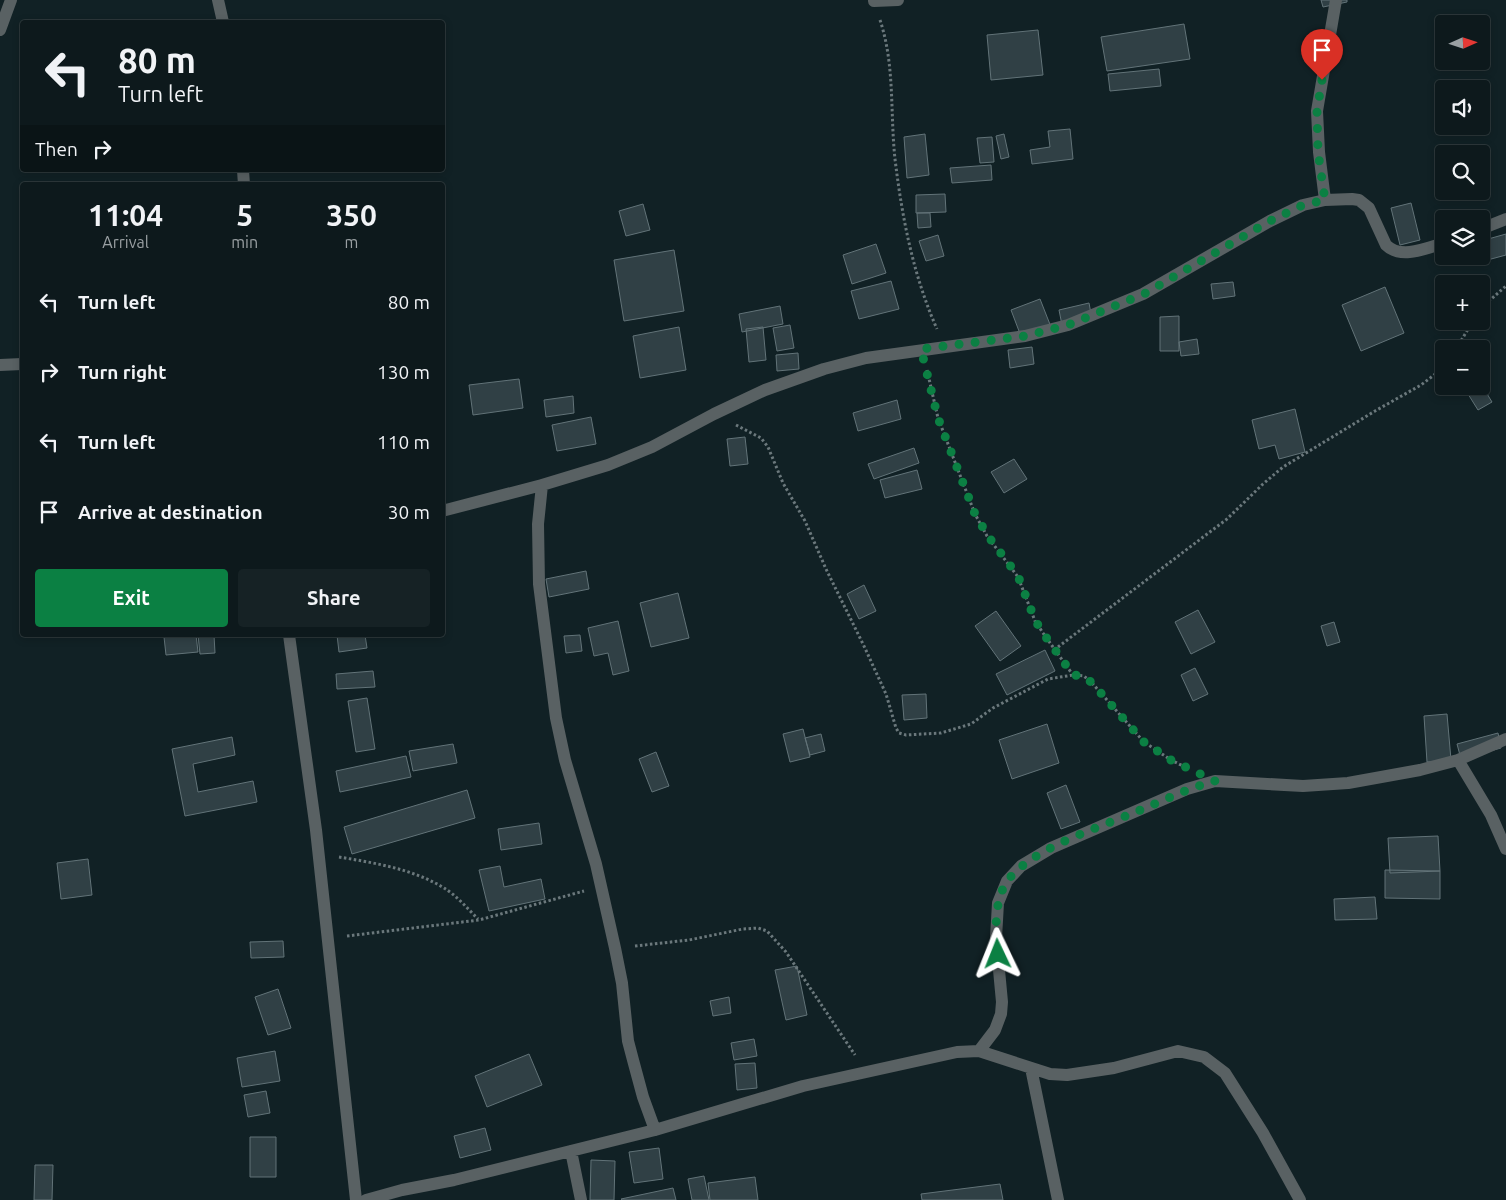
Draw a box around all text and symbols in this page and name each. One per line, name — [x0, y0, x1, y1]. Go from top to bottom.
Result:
north arrow — [1435, 15, 1490, 70]
map controls — [1435, 15, 1490, 395]
pin — [1301, 29, 1343, 80]
icon: arrive — [1308, 36, 1336, 64]
icon: left — [35, 40, 100, 105]
text: 80 m — [118, 40, 196, 80]
button: sound — [1435, 80, 1490, 135]
text: Turn left — [118, 81, 203, 106]
icon: right — [88, 135, 116, 163]
text: Then — [35, 138, 78, 160]
button: search — [1435, 145, 1490, 200]
text: 11:04 — [88, 198, 163, 232]
text: 5 — [236, 198, 253, 232]
text: 350 — [326, 198, 377, 232]
button: layers — [1435, 210, 1490, 265]
text: Arrival — [102, 233, 149, 251]
text: min — [231, 233, 258, 251]
text: m — [345, 233, 358, 251]
button: + — [1435, 275, 1490, 330]
icon: left — [35, 288, 63, 316]
text: Turn left — [78, 291, 156, 313]
text: 80 m — [388, 291, 430, 313]
button: − — [1435, 340, 1490, 395]
icon: right — [35, 358, 63, 386]
text: Turn right — [78, 361, 166, 383]
text: 130 m — [377, 361, 430, 383]
icon: left — [35, 428, 63, 456]
text: Turn left — [78, 431, 156, 453]
text: 110 m — [377, 431, 430, 453]
icon: arrive — [35, 498, 63, 526]
text: Arrive at destination — [78, 501, 263, 523]
text: 30 m — [388, 501, 430, 523]
button: Exit — [35, 569, 228, 627]
button: Share — [238, 569, 430, 627]
position arrow — [971, 927, 1023, 979]

